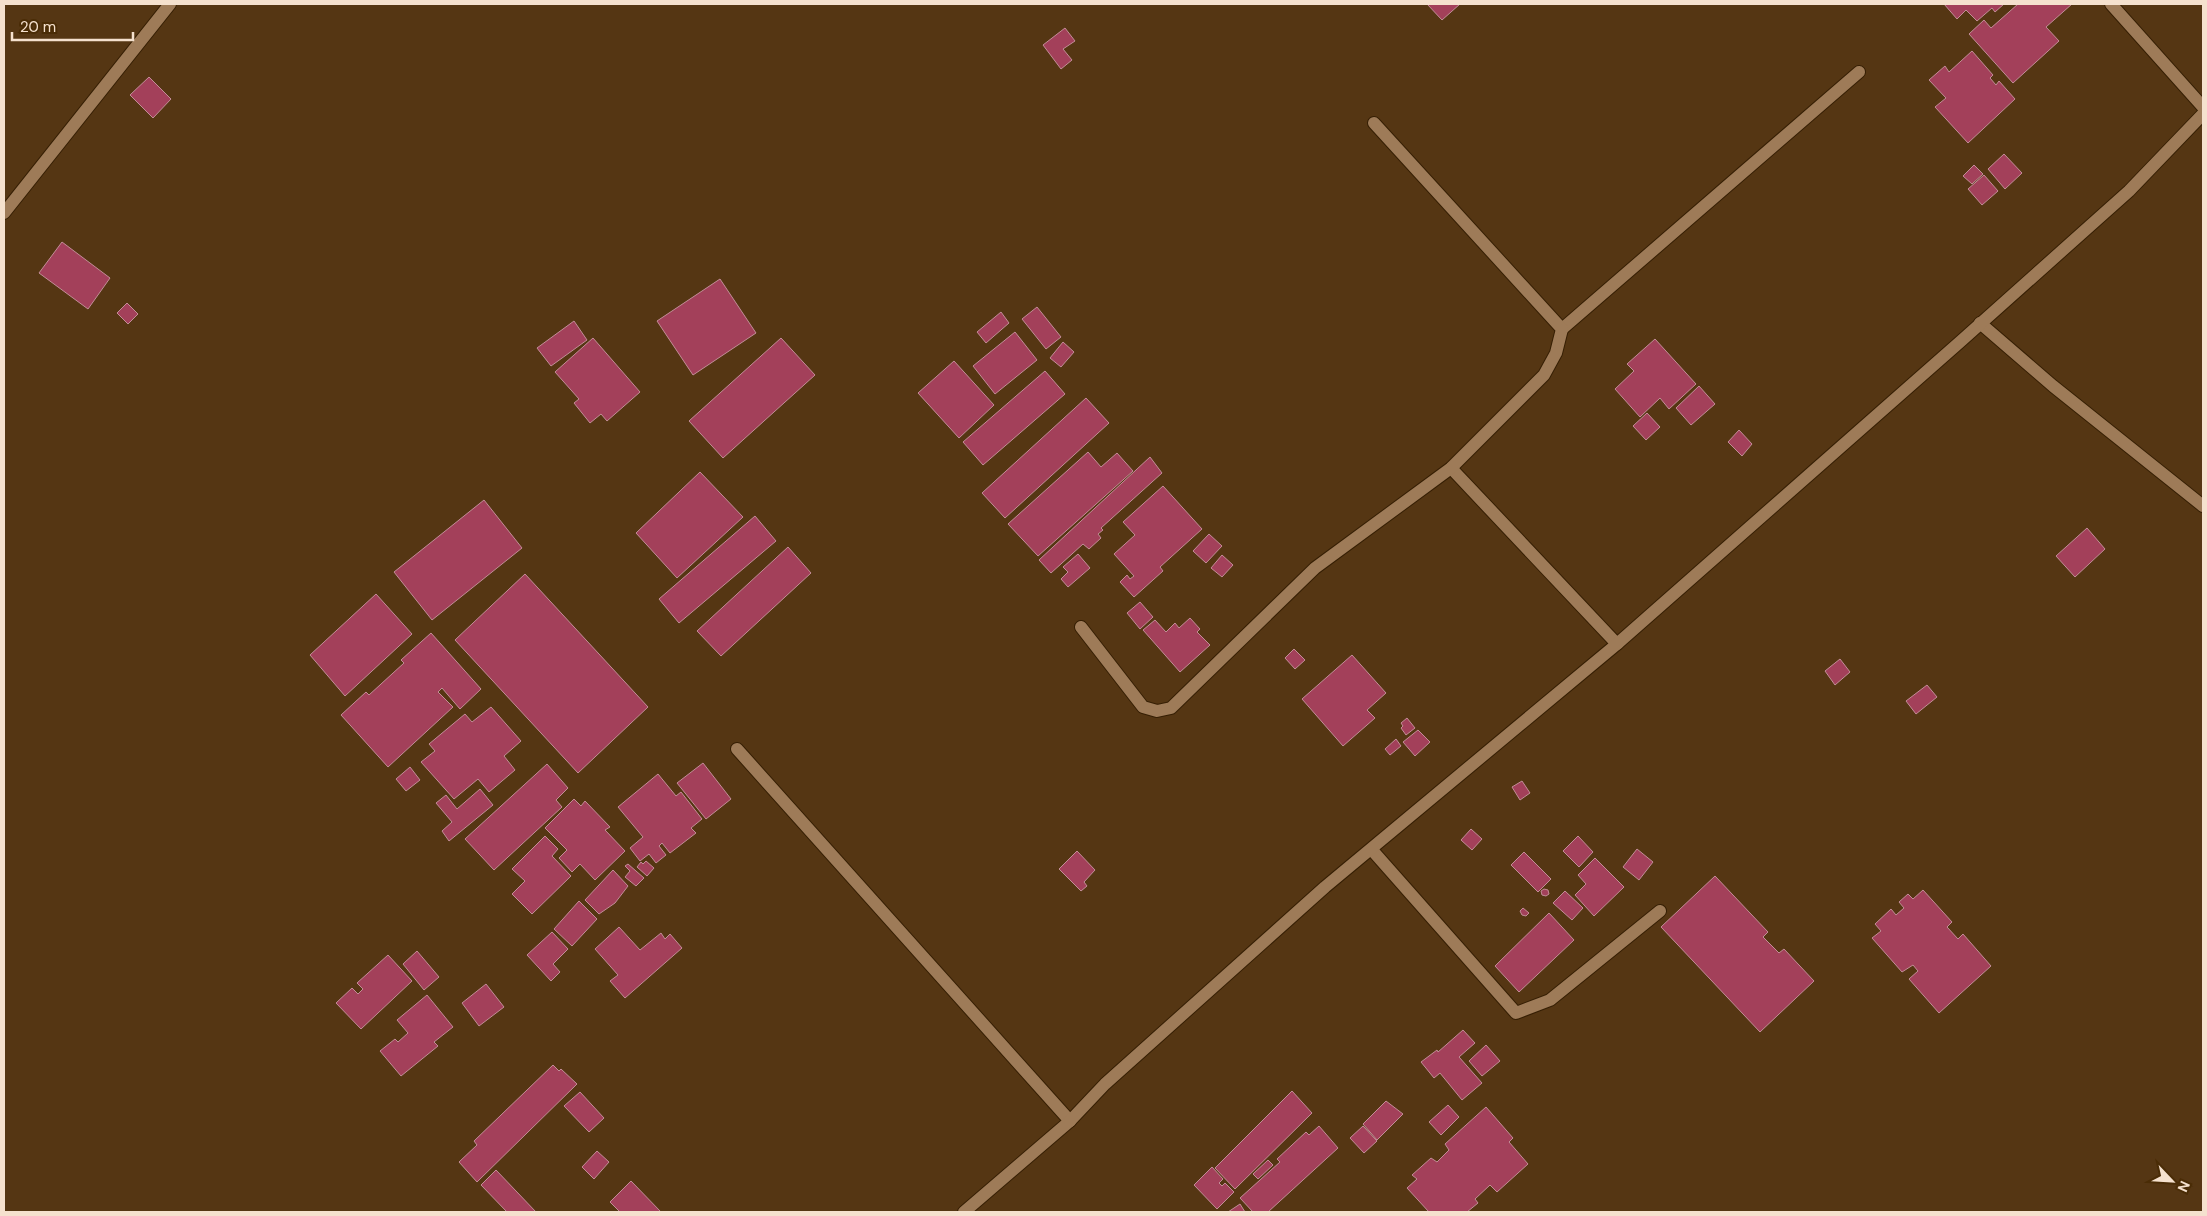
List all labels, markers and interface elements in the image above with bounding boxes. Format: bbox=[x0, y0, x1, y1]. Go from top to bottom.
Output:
scale bar bbox=[12, 10, 134, 42]
text: 20 m bbox=[20, 17, 56, 37]
north arrow bbox=[2147, 1156, 2197, 1206]
text: N bbox=[2173, 1178, 2194, 1195]

